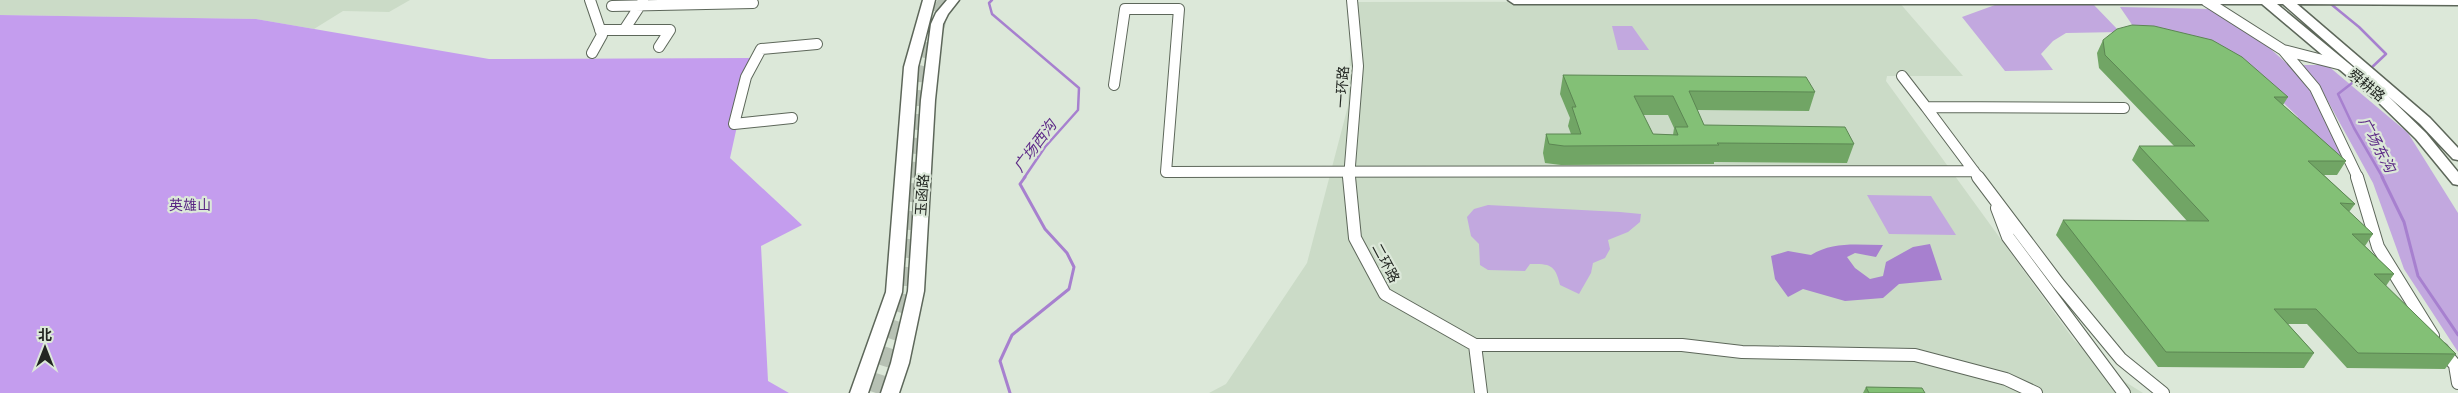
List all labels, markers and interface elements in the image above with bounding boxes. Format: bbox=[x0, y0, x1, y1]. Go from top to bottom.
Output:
street label: 一环路 bbox=[1332, 65, 1351, 109]
street label: 舜耕路 bbox=[2346, 65, 2389, 105]
water label: 广场西沟 bbox=[1009, 114, 1061, 175]
water label: 广场东沟 bbox=[2356, 114, 2401, 177]
street label: 玉函路 bbox=[912, 173, 931, 217]
park label: 英雄山 bbox=[169, 196, 211, 213]
street label: 二环路 bbox=[1369, 240, 1404, 285]
north arrow bbox=[20, 323, 70, 373]
text: 北 bbox=[38, 326, 52, 343]

